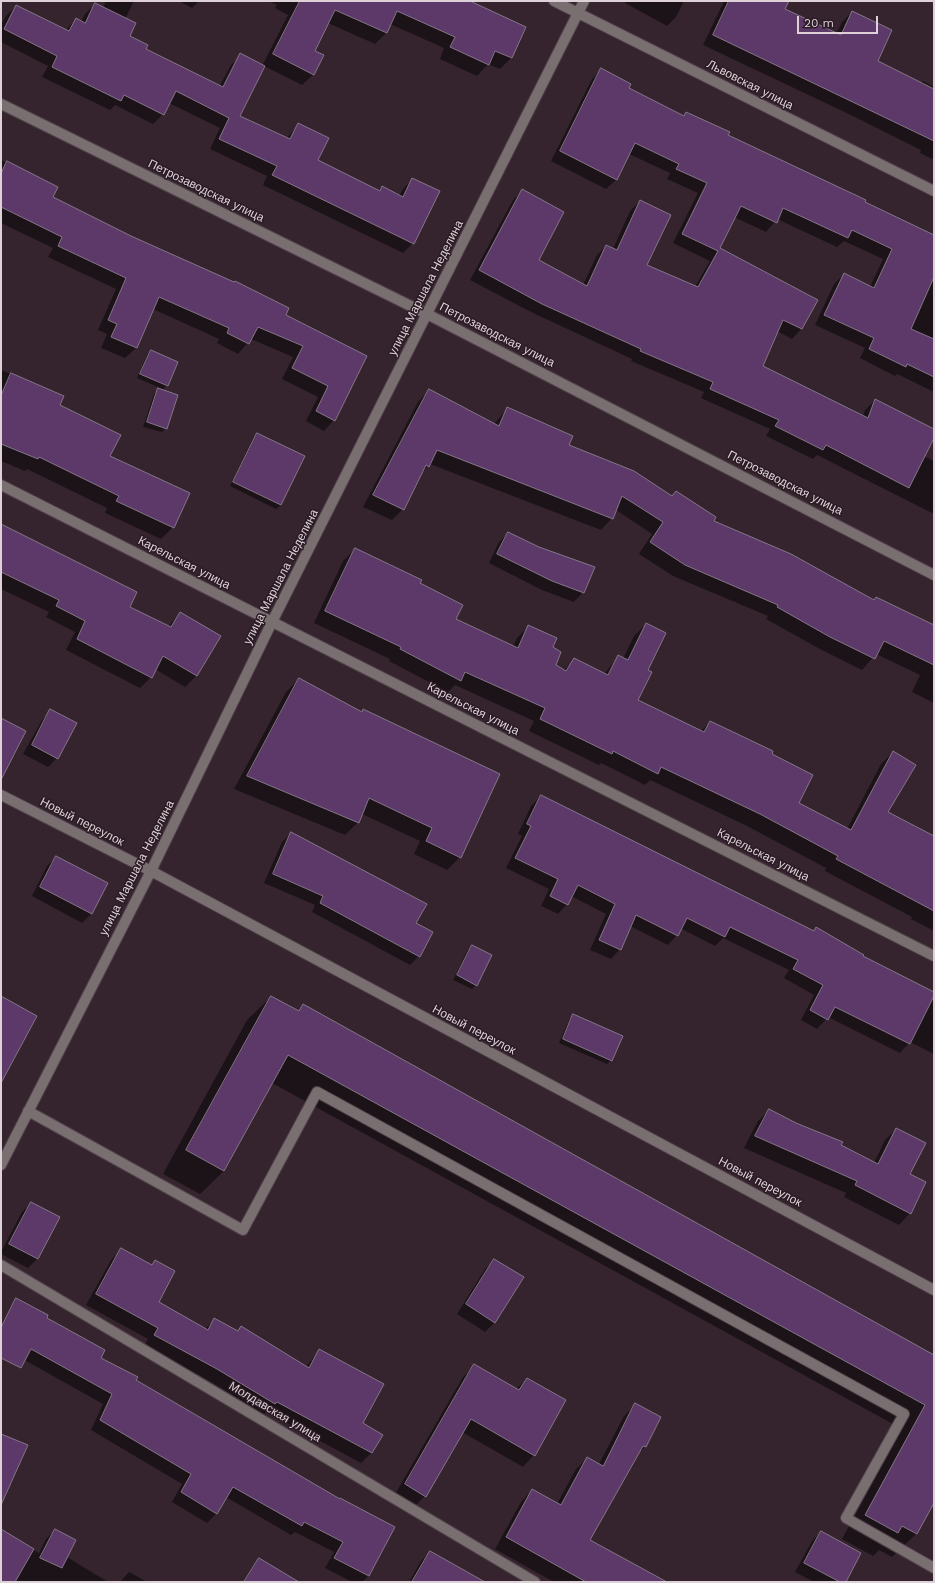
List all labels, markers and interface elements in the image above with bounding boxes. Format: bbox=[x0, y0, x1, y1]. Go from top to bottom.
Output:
scale bar bbox=[799, 8, 880, 34]
text: 20 m bbox=[804, 16, 834, 30]
street label: Львовская улица bbox=[704, 57, 796, 113]
street label: Петрозаводская улица bbox=[146, 157, 266, 225]
street label: улица Маршала Неделина bbox=[386, 218, 466, 358]
street label: Петрозаводская улица bbox=[437, 300, 557, 370]
street label: Петрозаводская улица bbox=[725, 448, 845, 518]
street label: улица Маршала Неделина bbox=[241, 507, 321, 647]
street label: Карельская улица bbox=[135, 534, 233, 592]
street label: Карельская улица bbox=[424, 680, 522, 738]
street label: Новый переулок bbox=[38, 795, 126, 849]
street label: улица Маршала Неделина bbox=[97, 798, 177, 938]
street label: Карельская улица bbox=[714, 826, 812, 884]
street label: Новый переулок bbox=[430, 1002, 518, 1058]
street label: Новый переулок bbox=[716, 1154, 804, 1210]
street label: Молдавская улица bbox=[226, 1379, 324, 1445]

